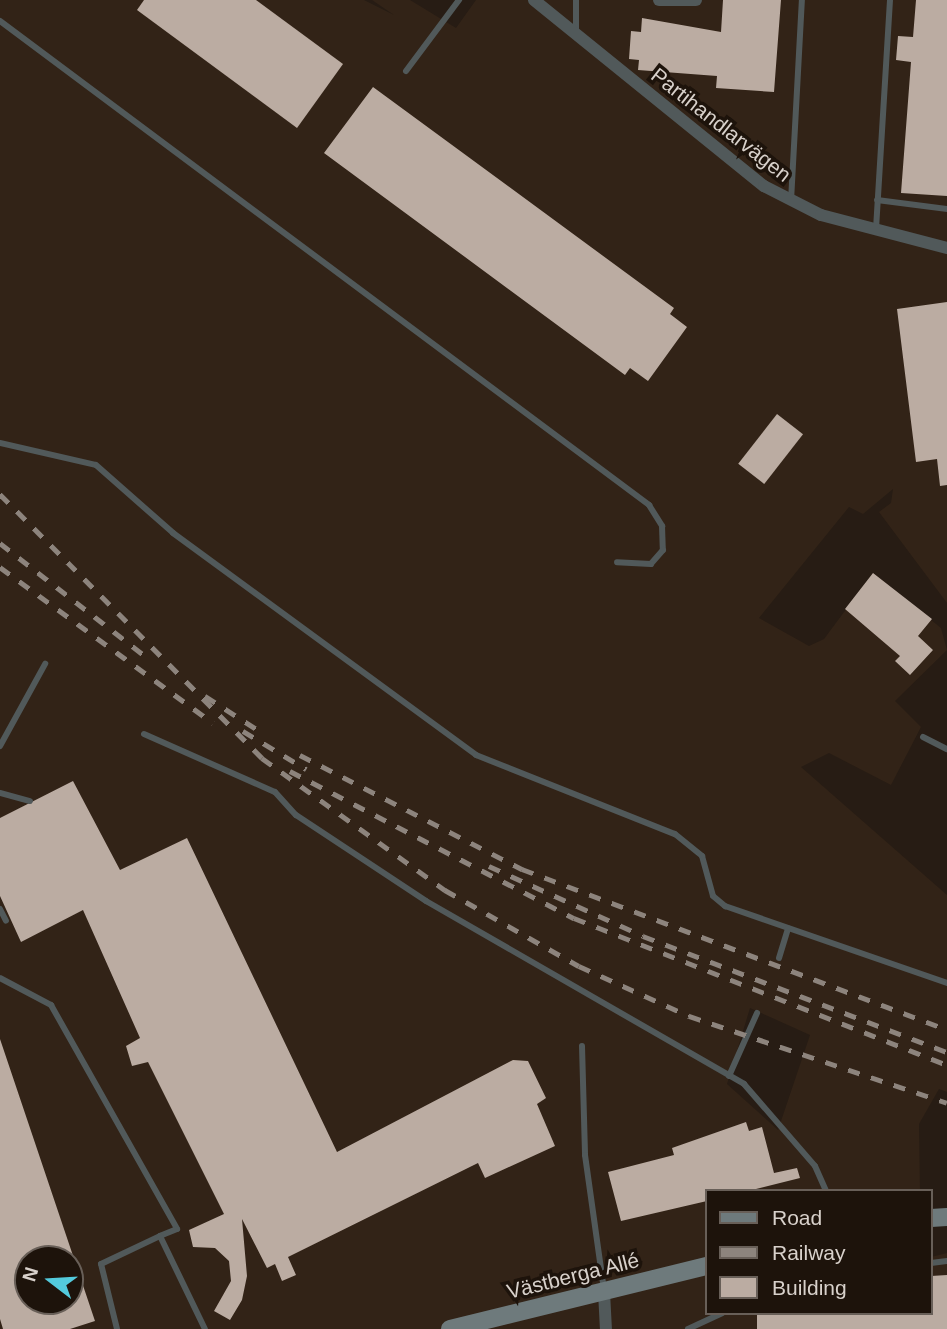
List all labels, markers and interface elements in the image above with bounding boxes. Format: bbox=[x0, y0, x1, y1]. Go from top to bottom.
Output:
street label: Partihandlarvägen bbox=[646, 63, 796, 187]
legend bbox=[706, 1189, 933, 1315]
text: Road bbox=[772, 1206, 822, 1229]
text: Railway bbox=[772, 1241, 846, 1264]
north arrow bbox=[14, 1245, 84, 1315]
street label: Västberga Allé bbox=[504, 1247, 642, 1305]
text: N bbox=[18, 1265, 42, 1284]
text: Building bbox=[772, 1276, 847, 1299]

